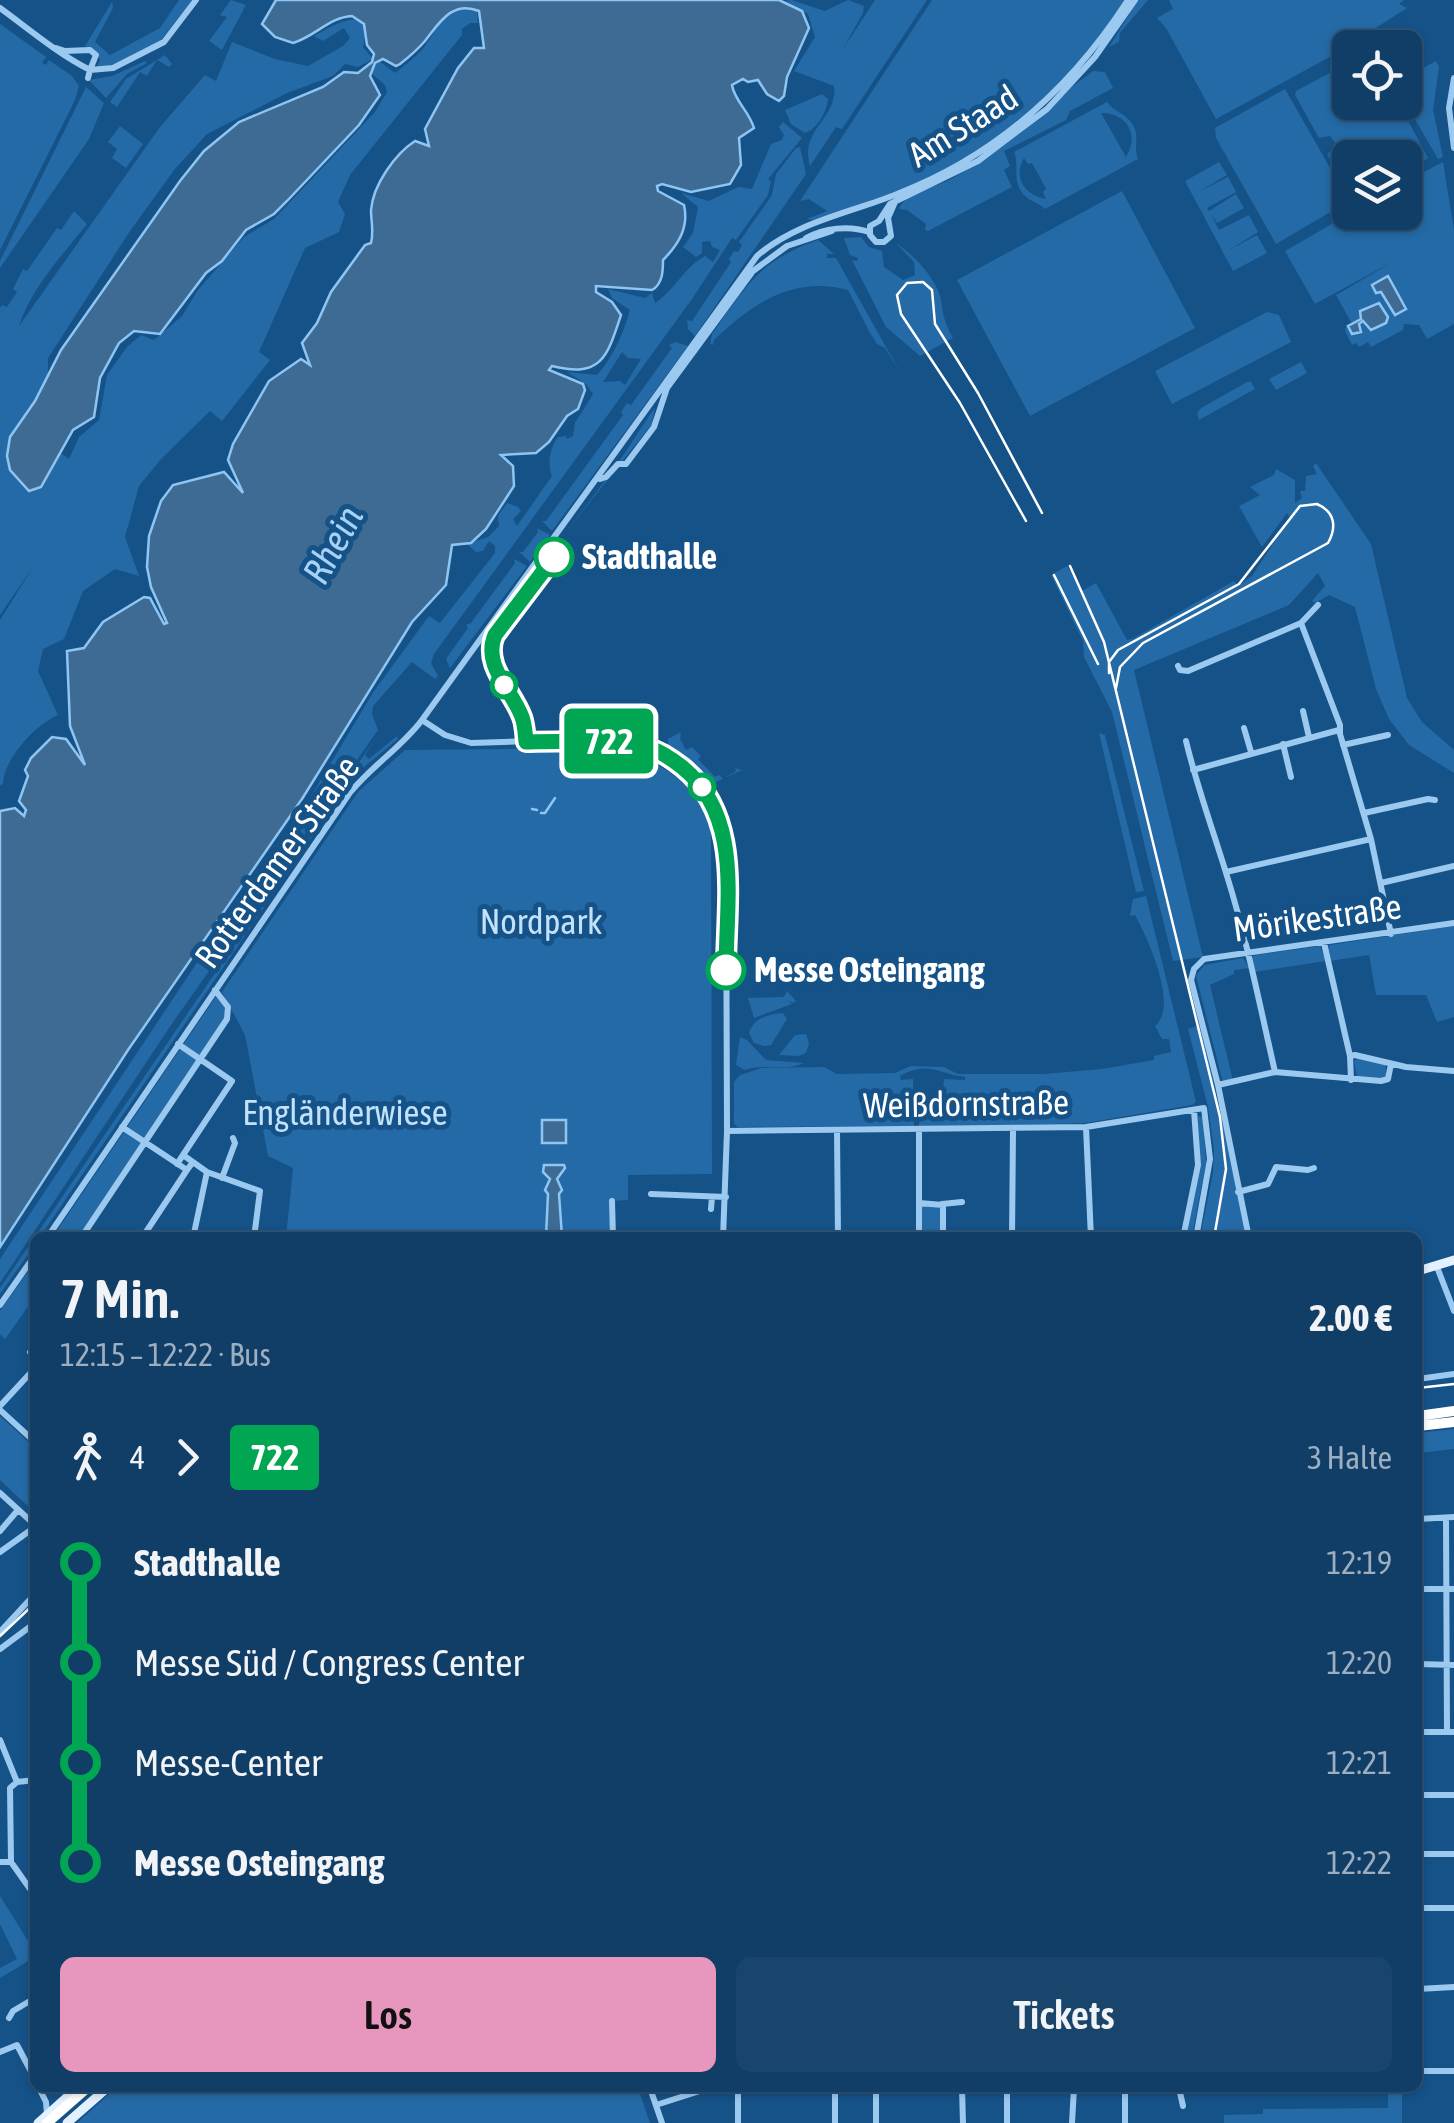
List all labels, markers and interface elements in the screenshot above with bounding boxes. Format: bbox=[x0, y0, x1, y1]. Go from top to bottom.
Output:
map controls bbox=[1332, 30, 1422, 230]
button: locate bbox=[1332, 30, 1422, 120]
street label: Am Staad bbox=[901, 76, 1024, 174]
button: layers bbox=[1332, 140, 1422, 230]
water label: Rhein bbox=[294, 499, 371, 591]
place label: Stadthalle bbox=[582, 536, 717, 576]
marker: Stadthalle bbox=[535, 538, 573, 576]
unlabelled marker bbox=[491, 672, 517, 698]
line badge: 722 bbox=[552, 708, 666, 774]
text: 722 bbox=[584, 721, 634, 761]
street label: Rotterdamer Straße bbox=[186, 748, 366, 975]
unlabelled marker bbox=[689, 774, 715, 800]
street label: Mörikestraße bbox=[1230, 885, 1404, 949]
park label: Nordpark bbox=[480, 901, 602, 941]
place label: Messe Osteingang bbox=[754, 949, 986, 989]
marker: Messe Osteingang bbox=[707, 951, 745, 989]
street label: Weißdornstraße bbox=[863, 1081, 1069, 1125]
park label: Engländerwiese bbox=[242, 1092, 448, 1132]
text: 7 Min. bbox=[60, 1267, 179, 1330]
text: 2.00 € bbox=[1309, 1296, 1392, 1339]
text: 12:15 – 12:22 · Bus bbox=[60, 1336, 271, 1373]
icon: walk bbox=[60, 1430, 115, 1485]
icon: forward bbox=[160, 1430, 215, 1485]
text: 722 bbox=[250, 1437, 299, 1477]
text: 4 bbox=[130, 1439, 145, 1476]
text: 3 Halte bbox=[1307, 1439, 1392, 1476]
text: Stadthalle bbox=[134, 1541, 281, 1584]
text: 12:19 bbox=[1326, 1544, 1392, 1581]
text: Messe Süd / Congress Center bbox=[134, 1641, 524, 1684]
text: 12:20 bbox=[1326, 1644, 1392, 1681]
text: Messe-Center bbox=[134, 1741, 322, 1784]
text: 12:21 bbox=[1326, 1744, 1392, 1781]
text: Messe Osteingang bbox=[134, 1841, 385, 1884]
text: 12:22 bbox=[1326, 1844, 1392, 1881]
button: Los bbox=[60, 1957, 716, 2072]
button: Tickets bbox=[736, 1957, 1392, 2072]

